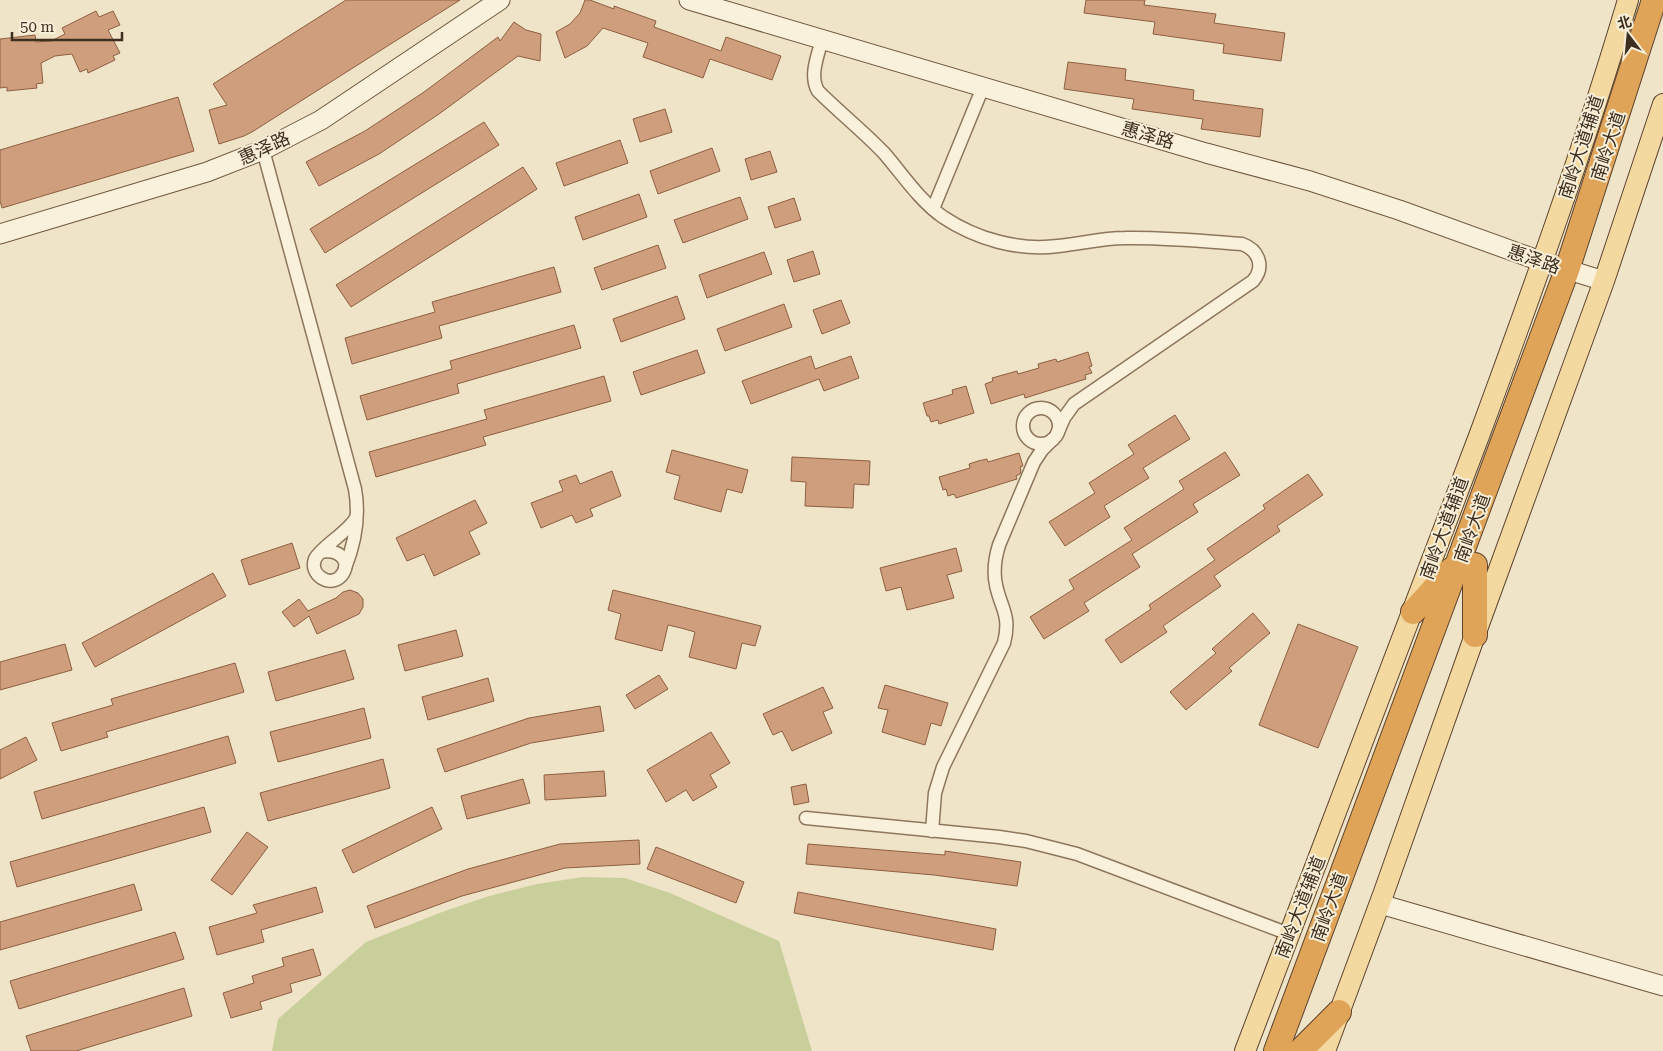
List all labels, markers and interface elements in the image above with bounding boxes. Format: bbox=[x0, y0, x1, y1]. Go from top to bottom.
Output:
scale bar bbox=[12, 10, 122, 42]
north arrow bbox=[1603, 10, 1653, 60]
text: 北 bbox=[1615, 13, 1633, 32]
text: 50 m bbox=[20, 18, 55, 36]
street label: 南岭大道辅道 bbox=[1554, 92, 1608, 202]
street label: 南岭大道 bbox=[1587, 109, 1629, 183]
street label: 惠泽路 bbox=[1119, 117, 1177, 153]
street label: 惠泽路 bbox=[235, 127, 293, 169]
street label: 惠泽路 bbox=[1505, 240, 1563, 278]
street label: 南岭大道辅道 bbox=[1415, 474, 1473, 582]
street label: 南岭大道 bbox=[1450, 490, 1494, 566]
street label: 南岭大道辅道 bbox=[1271, 853, 1329, 961]
street label: 南岭大道 bbox=[1307, 869, 1351, 945]

